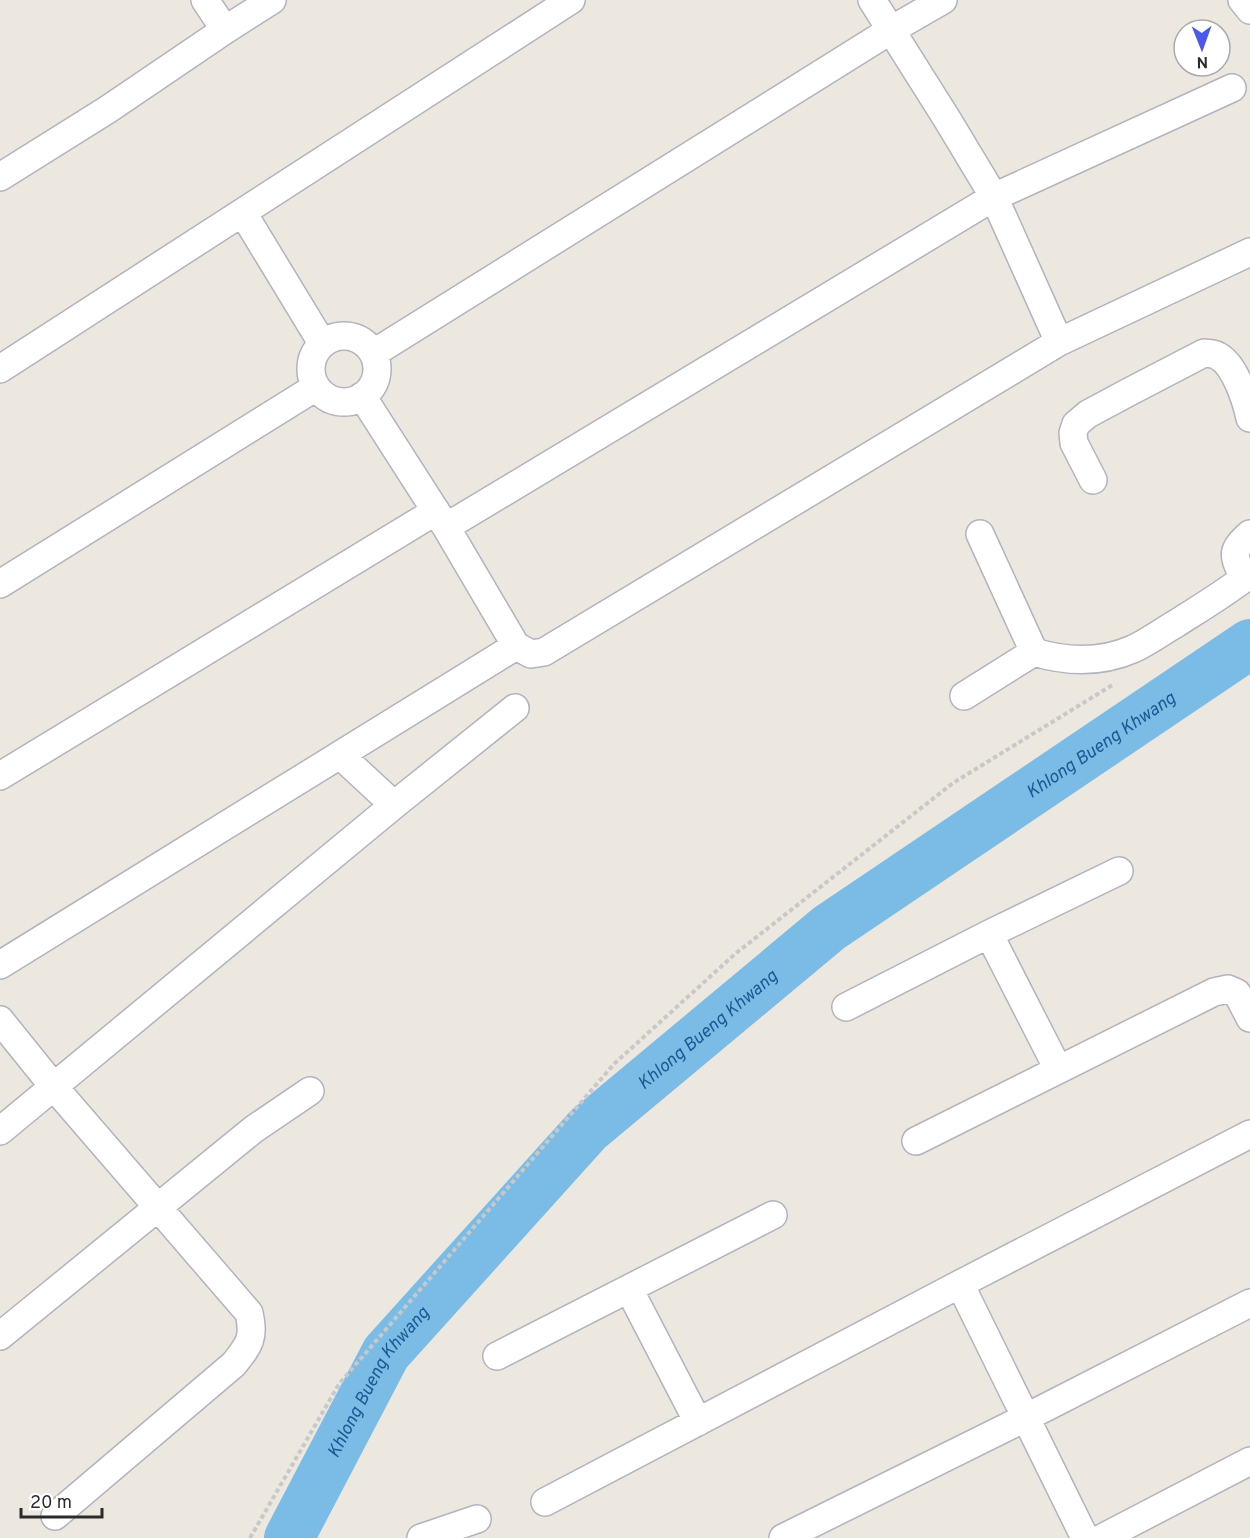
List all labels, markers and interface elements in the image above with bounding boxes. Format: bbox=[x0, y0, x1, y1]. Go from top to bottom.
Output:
north arrow bbox=[1172, 18, 1232, 78]
text: N bbox=[1196, 51, 1208, 71]
water label: Khlong Bueng Khwang bbox=[1022, 687, 1181, 805]
water label: Khlong Bueng Khwang bbox=[634, 965, 783, 1096]
water label: Khlong Bueng Khwang bbox=[323, 1302, 435, 1462]
scale bar bbox=[21, 1481, 102, 1519]
text: 20 m bbox=[30, 1492, 72, 1515]

